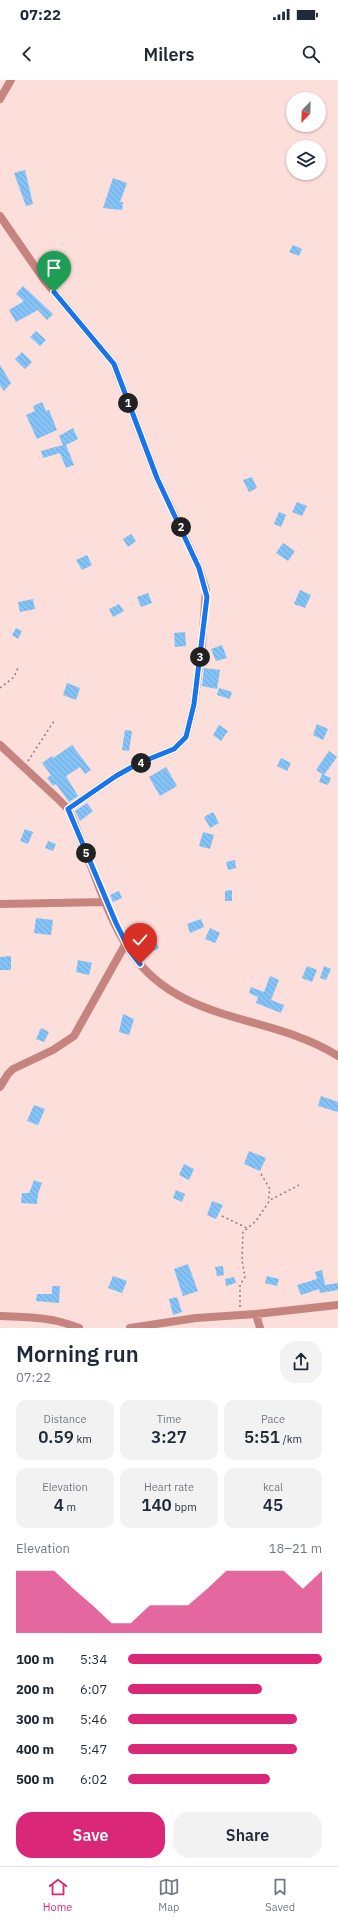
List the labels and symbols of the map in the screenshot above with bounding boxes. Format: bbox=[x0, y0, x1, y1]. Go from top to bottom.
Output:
north arrow bbox=[286, 92, 326, 132]
pin bbox=[37, 251, 71, 292]
pin: 1 bbox=[118, 393, 138, 413]
pin: 2 bbox=[171, 517, 191, 537]
pin: 3 bbox=[190, 647, 210, 667]
pin: 4 bbox=[131, 753, 151, 773]
pin: 5 bbox=[76, 843, 96, 863]
pin bbox=[123, 923, 157, 964]

